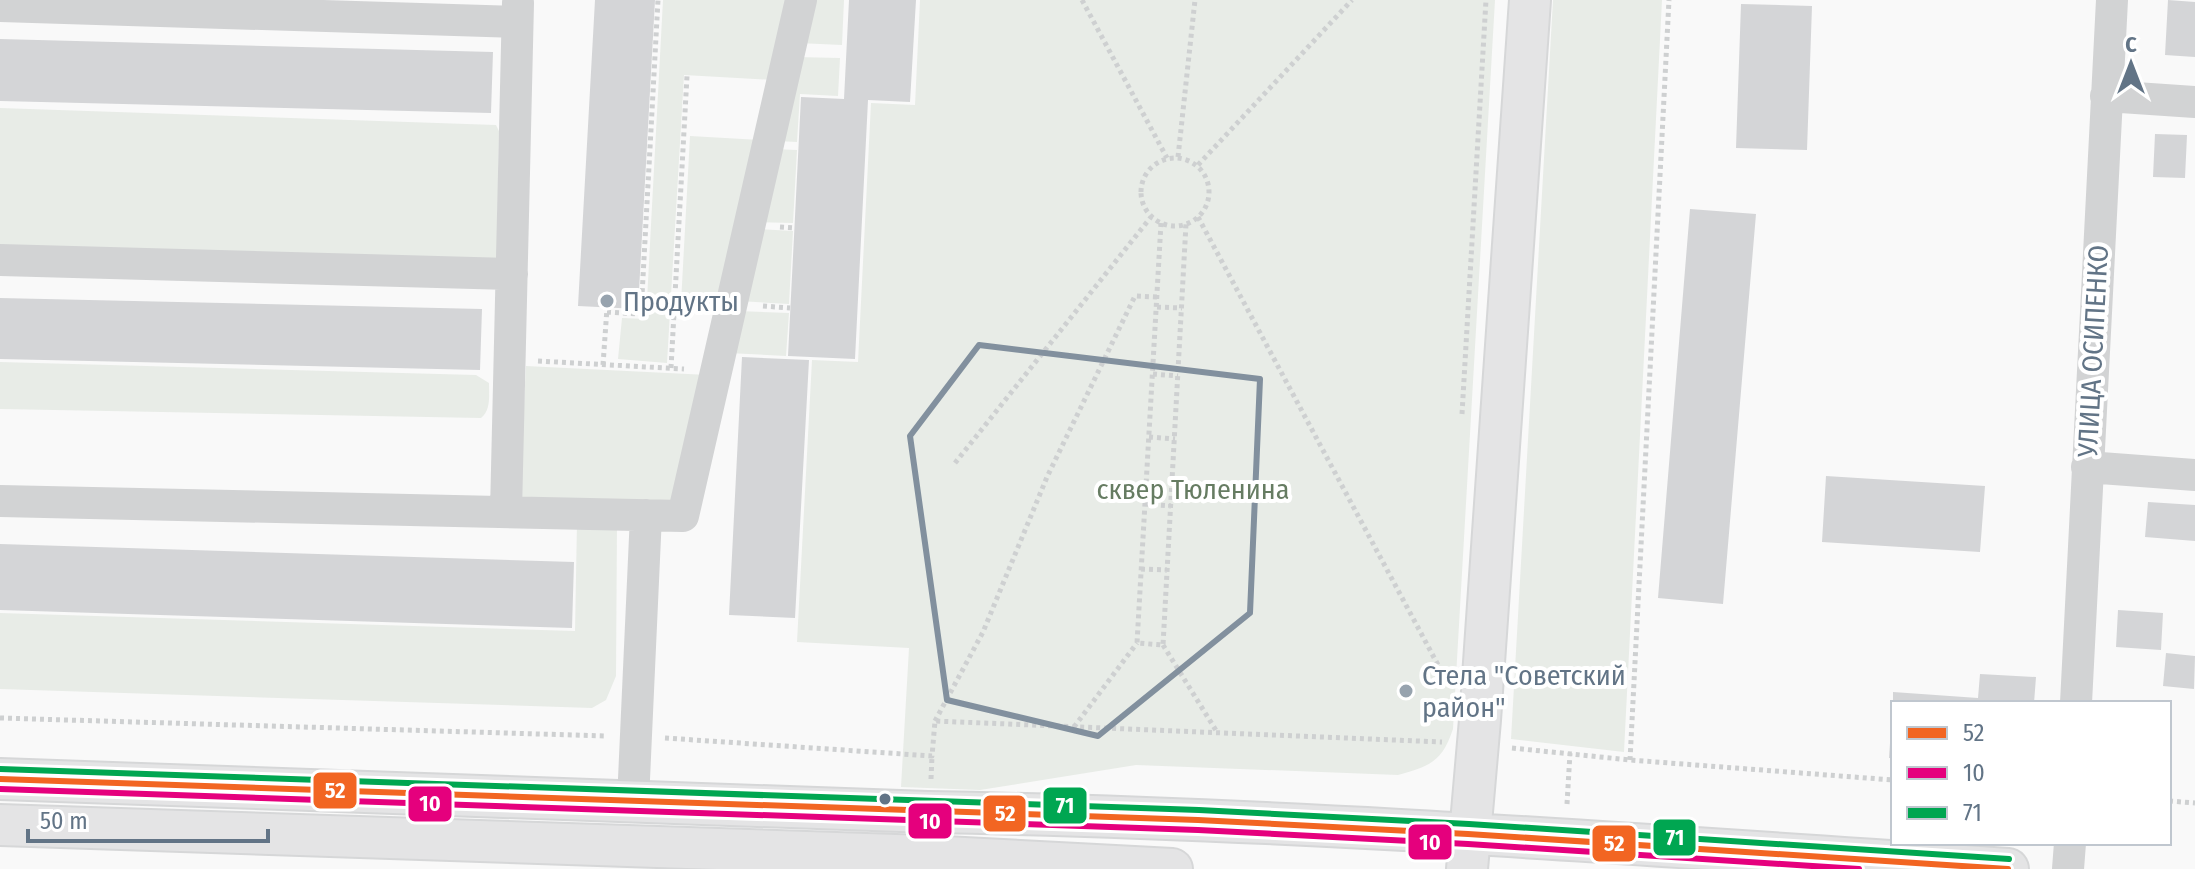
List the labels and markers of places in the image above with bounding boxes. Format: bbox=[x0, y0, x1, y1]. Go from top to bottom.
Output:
place label: Продукты bbox=[623, 285, 739, 318]
marker: Продукты bbox=[598, 292, 616, 310]
place label: Стела "Советский район" bbox=[1422, 659, 1626, 724]
marker: Стела "Советский район" bbox=[1397, 682, 1415, 700]
unlabelled marker bbox=[877, 791, 893, 807]

